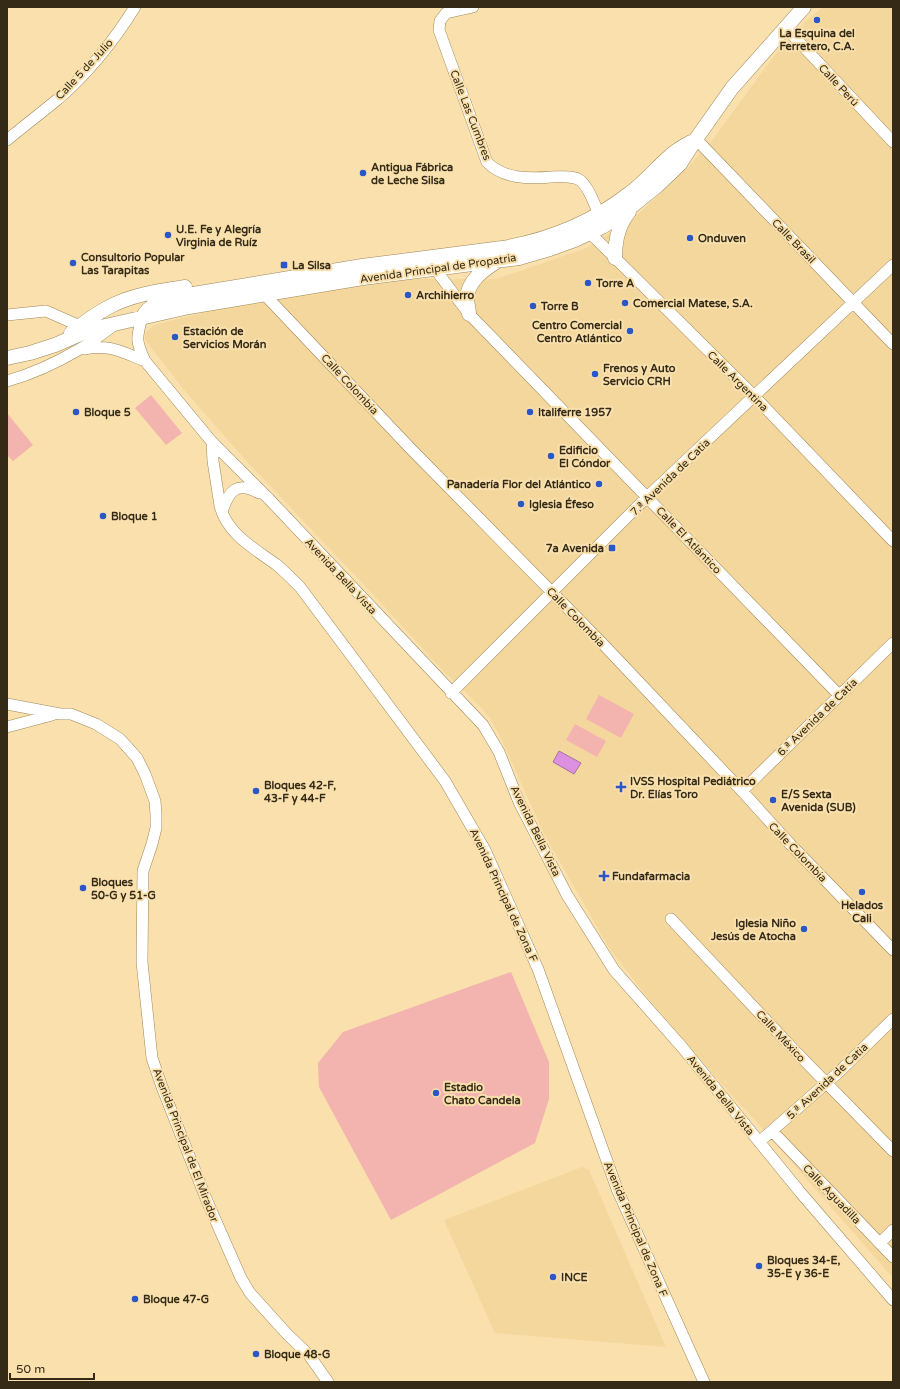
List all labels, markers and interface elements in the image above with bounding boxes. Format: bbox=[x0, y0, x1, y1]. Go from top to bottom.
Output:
marker: La Esquina del Ferretero, C.A. bbox=[812, 15, 822, 25]
place label: La Esquina del Ferretero, C.A. bbox=[779, 27, 855, 53]
street label: Calle 5 de Julio bbox=[53, 36, 116, 102]
street label: Calle Perú bbox=[816, 62, 861, 109]
street label: Calle Las Cumbres bbox=[447, 68, 494, 162]
place label: Antigua Fábrica de Leche Silsa bbox=[371, 161, 453, 187]
marker: Antigua Fábrica de Leche Silsa bbox=[358, 168, 368, 178]
street label: Calle Brasil bbox=[769, 216, 818, 266]
place label: U.E. Fe y Alegría Virginia de Ruíz bbox=[176, 223, 261, 250]
marker: U.E. Fe y Alegría Virginia de Ruíz bbox=[163, 230, 173, 240]
place label: Onduven bbox=[698, 232, 746, 245]
marker: Onduven bbox=[685, 233, 695, 243]
place label: Consultorio Popular Las Tarapitas bbox=[81, 251, 185, 278]
street label: Avenida Principal de Propatria bbox=[359, 251, 517, 286]
marker: Consultorio Popular Las Tarapitas bbox=[68, 258, 78, 268]
place label: La Silsa bbox=[292, 259, 331, 272]
marker: La Silsa bbox=[279, 260, 289, 270]
place label: Torre A bbox=[595, 277, 634, 290]
marker: Torre A bbox=[583, 278, 593, 288]
place label: Archihierro bbox=[416, 289, 474, 302]
marker: Archihierro bbox=[403, 290, 413, 300]
place label: Comercial Matese, S.A. bbox=[633, 297, 753, 310]
marker: Comercial Matese, S.A. bbox=[620, 298, 630, 308]
place label: Torre B bbox=[540, 300, 579, 313]
marker: Torre B bbox=[528, 301, 538, 311]
place label: Centro Comercial Centro Atlántico bbox=[532, 319, 622, 345]
place label: Estación de Servicios Morán bbox=[183, 325, 267, 351]
marker: Centro Comercial Centro Atlántico bbox=[625, 326, 635, 336]
marker: Estación de Servicios Morán bbox=[170, 332, 180, 342]
street label: Calle Argentina bbox=[705, 348, 771, 414]
street label: Calle Colombia bbox=[318, 351, 381, 417]
place label: Frenos y Auto Servicio CRH bbox=[603, 362, 676, 388]
marker: Frenos y Auto Servicio CRH bbox=[590, 369, 600, 379]
place label: Bloque 5 bbox=[84, 406, 131, 420]
place label: Italiferre 1957 bbox=[538, 406, 612, 419]
marker: Bloque 5 bbox=[71, 407, 81, 417]
marker: Italiferre 1957 bbox=[525, 407, 535, 417]
street label: 7.ª Avenida de Catia bbox=[628, 436, 713, 519]
place label: Edificio El Cóndor bbox=[559, 444, 611, 470]
marker: Edificio El Cóndor bbox=[546, 451, 556, 461]
place label: Panadería Flor del Atlántico bbox=[447, 478, 591, 491]
marker: Panadería Flor del Atlántico bbox=[594, 479, 604, 489]
place label: Iglesia Éfeso bbox=[529, 497, 594, 512]
marker: Iglesia Éfeso bbox=[516, 499, 526, 509]
street label: Calle El Atlántico bbox=[653, 504, 724, 577]
place label: Bloque 1 bbox=[111, 510, 158, 524]
marker: Bloque 1 bbox=[98, 511, 108, 521]
street label: Avenida Bella Vista bbox=[302, 536, 379, 617]
place label: 7a Avenida bbox=[546, 542, 604, 555]
marker: 7a Avenida bbox=[607, 543, 617, 553]
street label: Calle Colombia bbox=[544, 585, 607, 650]
street label: 6.ª Avenida de Catia bbox=[775, 676, 860, 759]
place label: IVSS Hospital Pediátrico Dr. Elías Toro bbox=[630, 775, 756, 801]
place label: Bloques 42-F, 43-F y 44-F bbox=[264, 779, 336, 806]
marker: IVSS Hospital Pediátrico Dr. Elías Toro bbox=[615, 781, 627, 793]
street label: Avenida Bella Vista bbox=[508, 784, 563, 879]
marker: Bloques 42-F, 43-F y 44-F bbox=[251, 786, 261, 796]
place label: E/S Sexta Avenida (SUB) bbox=[781, 788, 856, 814]
marker: E/S Sexta Avenida (SUB) bbox=[768, 795, 778, 805]
street label: Calle Colombia bbox=[766, 820, 829, 885]
street label: Avenida Principal de Zona F bbox=[467, 826, 540, 964]
place label: Fundafarmacia bbox=[612, 870, 690, 883]
marker: Fundafarmacia bbox=[599, 871, 609, 881]
place label: Bloques 50-G y 51-G bbox=[91, 876, 156, 903]
marker: Bloques 50-G y 51-G bbox=[78, 883, 88, 893]
marker: Helados Cali bbox=[857, 887, 867, 897]
place label: Helados Cali bbox=[841, 899, 884, 925]
place label: Iglesia Niño Jesús de Atocha bbox=[710, 917, 796, 943]
marker: Iglesia Niño Jesús de Atocha bbox=[799, 924, 809, 934]
street label: Calle México bbox=[753, 1008, 808, 1065]
street label: 5.ª Avenida de Catia bbox=[784, 1040, 871, 1122]
street label: Avenida Bella Vista bbox=[684, 1053, 757, 1138]
street label: Avenida Principal de El Mirador bbox=[150, 1066, 221, 1225]
place label: Estadio Chato Candela bbox=[444, 1081, 521, 1107]
marker: Estadio Chato Candela bbox=[431, 1088, 441, 1098]
street label: Avenida Principal de Zona F bbox=[601, 1160, 670, 1299]
street label: Calle Aguadilla bbox=[800, 1162, 863, 1227]
place label: Bloques 34-E, 35-E y 36-E bbox=[767, 1254, 840, 1281]
marker: Bloques 34-E, 35-E y 36-E bbox=[754, 1261, 764, 1271]
place label: INCE bbox=[561, 1271, 588, 1284]
marker: INCE bbox=[548, 1272, 558, 1282]
place label: Bloque 47-G bbox=[143, 1293, 209, 1307]
marker: Bloque 47-G bbox=[130, 1294, 140, 1304]
place label: Bloque 48-G bbox=[264, 1348, 330, 1362]
marker: Bloque 48-G bbox=[251, 1349, 261, 1359]
scale bar bbox=[10, 1355, 94, 1381]
text: 50 m bbox=[16, 1362, 45, 1376]

